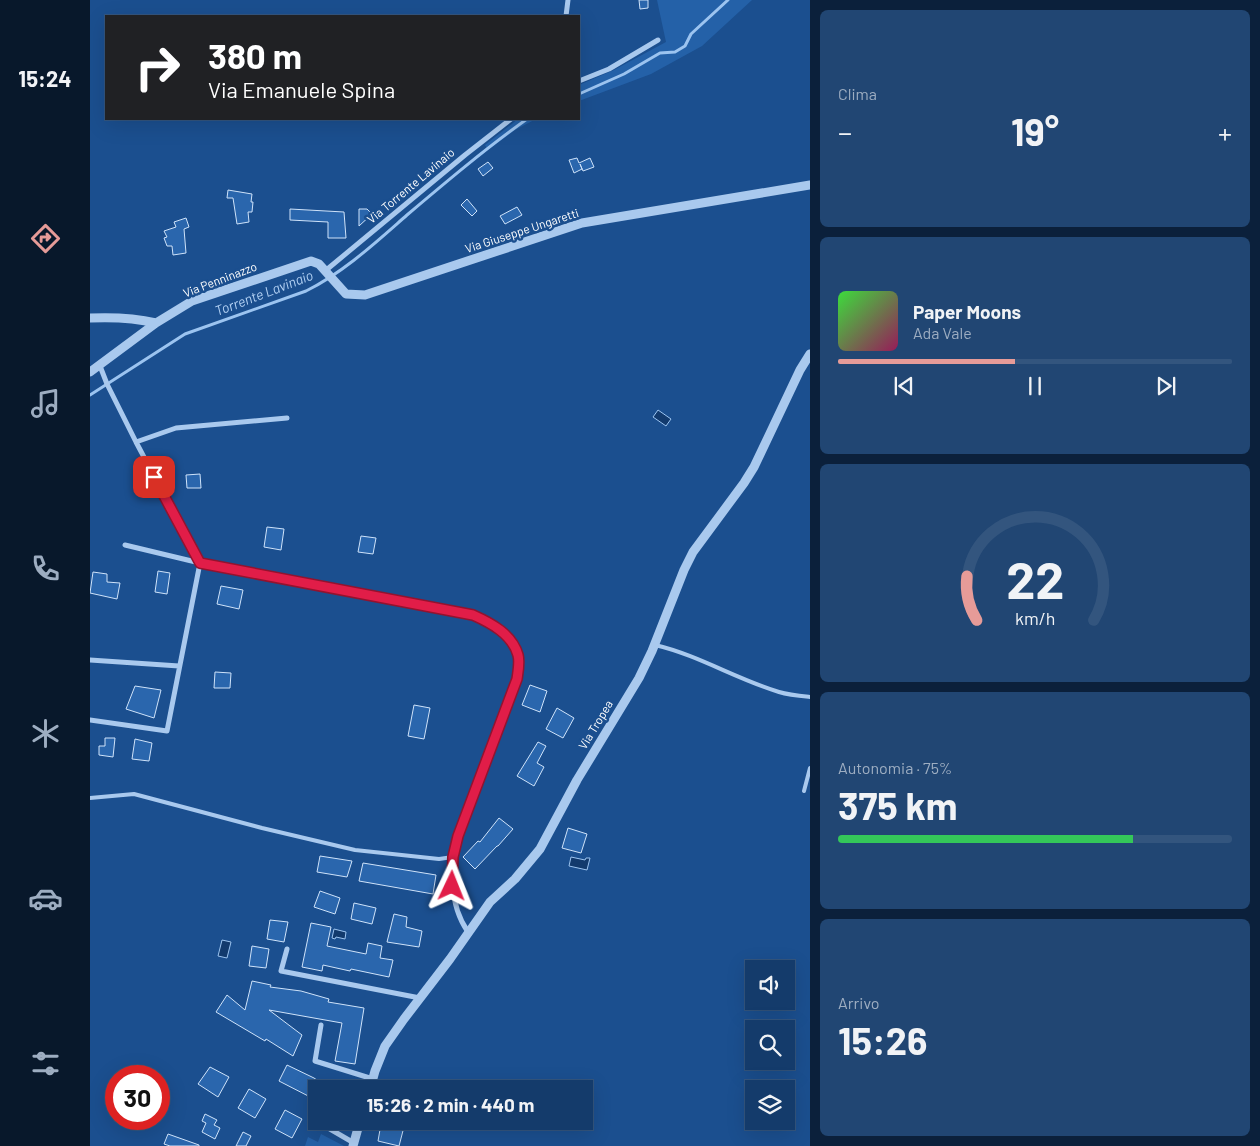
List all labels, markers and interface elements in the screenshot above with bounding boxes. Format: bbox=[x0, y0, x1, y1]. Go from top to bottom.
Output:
text: 380 m bbox=[208, 34, 302, 76]
icon: right bbox=[125, 35, 190, 100]
text: 15:24 bbox=[18, 65, 72, 91]
text: Via Emanuele Spina bbox=[208, 76, 395, 102]
text: Clima bbox=[838, 84, 877, 103]
text: 19° bbox=[1011, 108, 1059, 154]
text: − bbox=[838, 115, 852, 149]
text: + bbox=[1218, 115, 1232, 149]
street label: Via Torrente Lavinaio bbox=[364, 145, 457, 226]
street label: Via Giuseppe Ungaretti bbox=[463, 205, 580, 255]
icon: directions bbox=[28, 221, 63, 256]
street label: Via Penninazzo bbox=[181, 259, 258, 300]
water label: Torrente Lavinaio bbox=[212, 266, 315, 319]
text: Paper Moons bbox=[913, 300, 1021, 323]
text: Ada Vale bbox=[913, 323, 972, 342]
icon: previous bbox=[890, 372, 918, 400]
icon: pause bbox=[1021, 372, 1049, 400]
icon: next bbox=[1152, 372, 1180, 400]
icon: music bbox=[28, 386, 63, 421]
pin bbox=[133, 456, 175, 498]
icon: arrive bbox=[140, 463, 168, 491]
text: 22 bbox=[1006, 547, 1064, 609]
icon: phone bbox=[28, 551, 63, 586]
text: km/h bbox=[1015, 607, 1055, 629]
street label: Via Tropea bbox=[575, 697, 615, 752]
icon: climate bbox=[28, 716, 63, 751]
text: Autonomia · 75% bbox=[838, 758, 952, 777]
text: 375 km bbox=[838, 782, 957, 828]
position arrow bbox=[425, 859, 477, 911]
icon: car bbox=[28, 881, 63, 916]
map controls bbox=[745, 960, 795, 1130]
button: sound bbox=[745, 960, 795, 1010]
text: Arrivo bbox=[838, 993, 880, 1012]
text: 15:26 bbox=[838, 1017, 927, 1063]
button: search bbox=[745, 1020, 795, 1070]
icon: filters bbox=[28, 1046, 63, 1081]
speed limit sign: 30 bbox=[105, 1065, 170, 1130]
button: layers bbox=[745, 1080, 795, 1130]
text: 15:26 · 2 min · 440 m bbox=[367, 1093, 534, 1116]

